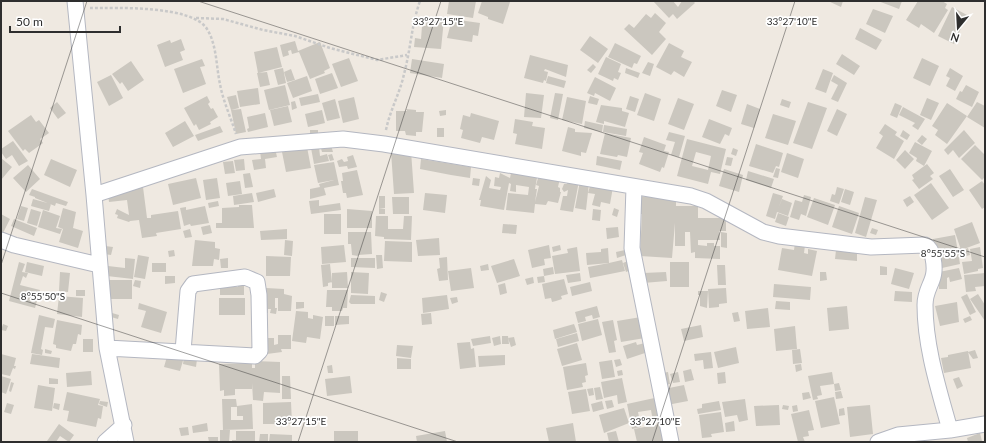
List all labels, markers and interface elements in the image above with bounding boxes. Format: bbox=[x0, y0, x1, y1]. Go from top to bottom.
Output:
scale bar bbox=[10, 8, 120, 34]
north arrow bbox=[938, 8, 978, 48]
text: 50 m bbox=[16, 14, 43, 29]
text: 33°27'15"E bbox=[413, 15, 463, 27]
text: 33°27'10"E bbox=[767, 15, 817, 27]
text: N bbox=[949, 30, 961, 45]
text: 8°55'55"S bbox=[921, 247, 965, 259]
text: 8°55'50"S bbox=[21, 290, 65, 302]
text: 33°27'15"E bbox=[276, 415, 326, 427]
text: 33°27'10"E bbox=[630, 415, 680, 427]

